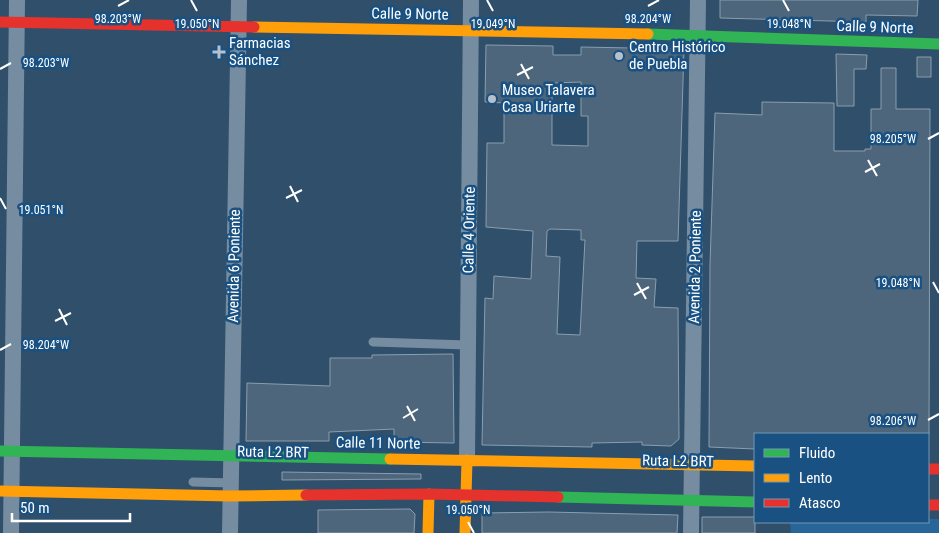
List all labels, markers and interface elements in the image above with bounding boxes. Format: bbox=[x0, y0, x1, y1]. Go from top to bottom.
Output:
street label: Calle 9 Norte bbox=[371, 4, 449, 24]
text: 98.203°W bbox=[95, 12, 141, 26]
text: 98.204°W bbox=[625, 12, 671, 26]
text: 19.050°N bbox=[175, 17, 219, 31]
text: 19.049°N bbox=[471, 17, 515, 31]
text: 19.048°N bbox=[767, 17, 811, 31]
street label: Calle 9 Norte bbox=[836, 17, 914, 37]
place label: Farmacias Sánchez bbox=[229, 34, 291, 69]
place label: Centro Histórico de Puebla bbox=[629, 38, 726, 73]
marker: Farmacias Sánchez bbox=[213, 46, 225, 58]
marker: Centro Histórico de Puebla bbox=[613, 50, 625, 62]
text: 98.203°W bbox=[23, 56, 69, 70]
place label: Museo Talavera Casa Uriarte bbox=[502, 81, 595, 116]
marker: Museo Talavera Casa Uriarte bbox=[486, 93, 498, 105]
text: 98.205°W bbox=[870, 132, 916, 146]
street label: Calle 4 Oriente bbox=[459, 186, 479, 274]
text: 19.051°N bbox=[19, 203, 63, 217]
street label: Avenida 6 Poniente bbox=[224, 209, 244, 323]
street label: Avenida 2 Poniente bbox=[685, 210, 705, 324]
text: 19.048°N bbox=[876, 276, 920, 290]
text: 98.204°W bbox=[23, 338, 69, 352]
text: 98.206°W bbox=[870, 414, 916, 428]
street label: Calle 11 Norte bbox=[336, 433, 420, 453]
legend bbox=[754, 433, 929, 523]
street label: Ruta L2 BRT bbox=[237, 442, 309, 462]
text: Fluido bbox=[799, 444, 835, 462]
street label: Ruta L2 BRT bbox=[642, 451, 714, 471]
text: Lento bbox=[799, 469, 832, 487]
scale bar bbox=[12, 490, 130, 522]
text: Atasco bbox=[799, 494, 840, 512]
text: 50 m bbox=[20, 499, 50, 517]
text: 19.050°N bbox=[446, 503, 490, 517]

